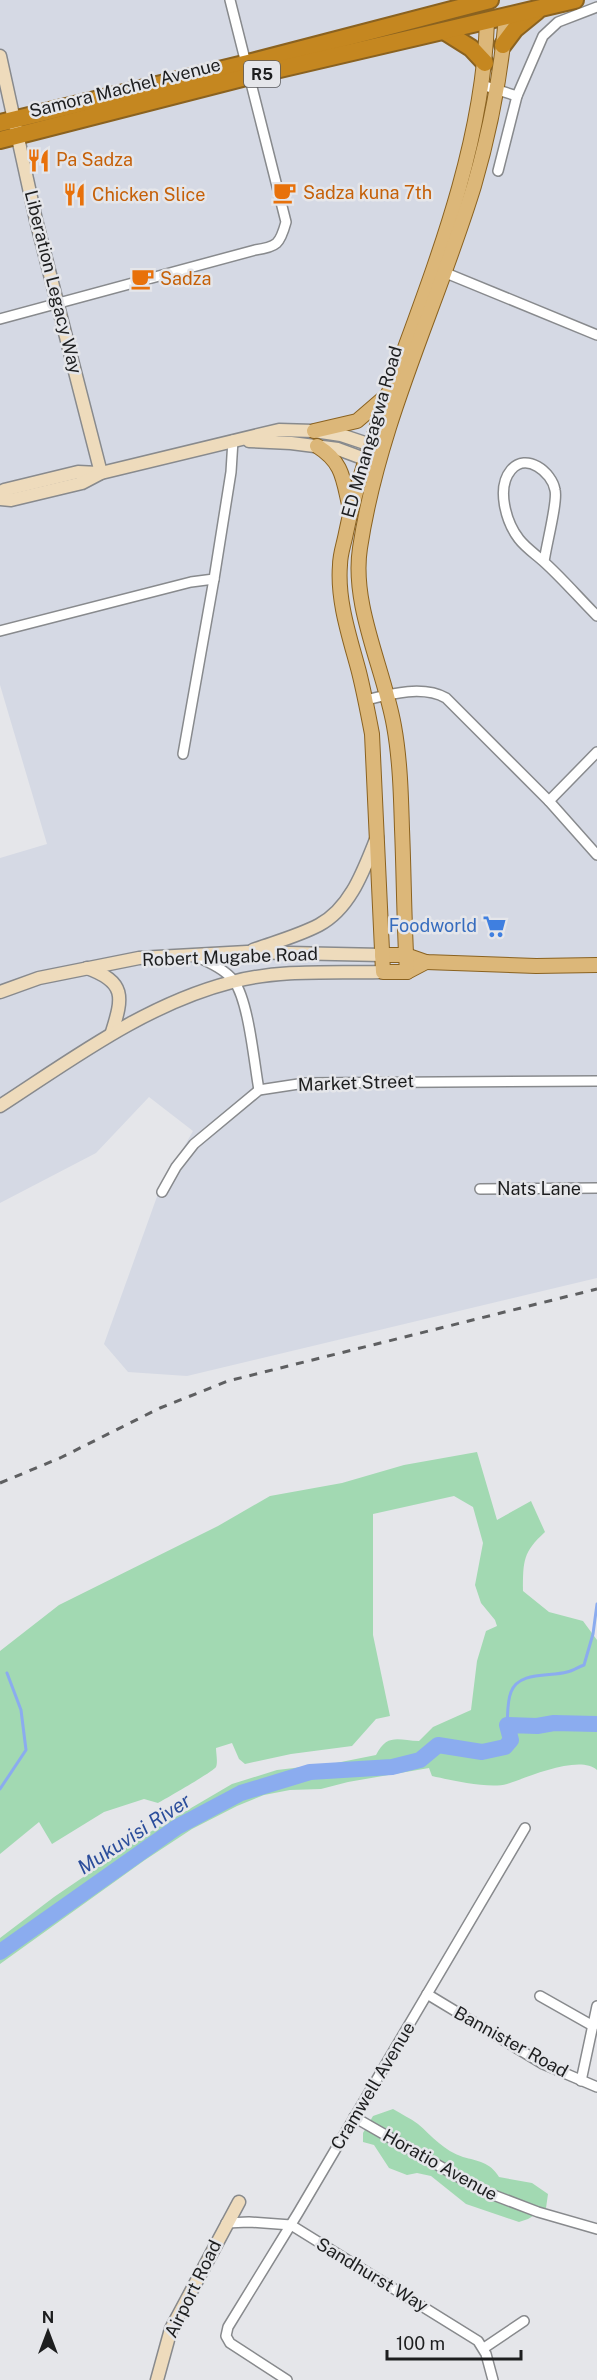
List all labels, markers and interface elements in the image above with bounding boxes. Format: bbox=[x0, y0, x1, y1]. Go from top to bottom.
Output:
street label: Samora Machel Avenue bbox=[27, 54, 223, 121]
road number: R5 bbox=[244, 61, 280, 87]
restaurant icon: Pa Sadza bbox=[25, 147, 51, 173]
place label: Pa Sadza bbox=[56, 149, 133, 170]
cafe icon: Sadza kuna 7th bbox=[272, 180, 298, 206]
restaurant icon: Chicken Slice bbox=[61, 182, 87, 208]
place label: Sadza kuna 7th bbox=[303, 182, 432, 203]
place label: Chicken Slice bbox=[92, 184, 205, 205]
street label: Liberation Legacy Way bbox=[20, 188, 87, 376]
cafe icon: Sadza bbox=[129, 266, 155, 292]
place label: Sadza bbox=[160, 268, 211, 289]
street label: ED Mnangagwa Road bbox=[337, 344, 406, 520]
supermarket icon: Foodworld bbox=[482, 913, 508, 939]
place label: Foodworld bbox=[389, 915, 477, 936]
street label: Robert Mugabe Road bbox=[142, 943, 318, 970]
street label: Market Street bbox=[298, 1070, 414, 1095]
street label: Nats Lane bbox=[497, 1178, 581, 1199]
water label: Mukuvisi River bbox=[73, 1788, 195, 1879]
street label: Bannister Road bbox=[451, 2002, 572, 2082]
street label: Cramwell Avenue bbox=[326, 2018, 419, 2153]
street label: Horatio Avenue bbox=[379, 2124, 501, 2205]
street label: Sandhurst Way bbox=[313, 2233, 432, 2316]
street label: Airport Road bbox=[160, 2237, 225, 2341]
north arrow bbox=[18, 2302, 78, 2362]
text: N bbox=[42, 2308, 54, 2327]
scale bar bbox=[387, 2323, 520, 2361]
text: 100 m bbox=[396, 2333, 445, 2354]

